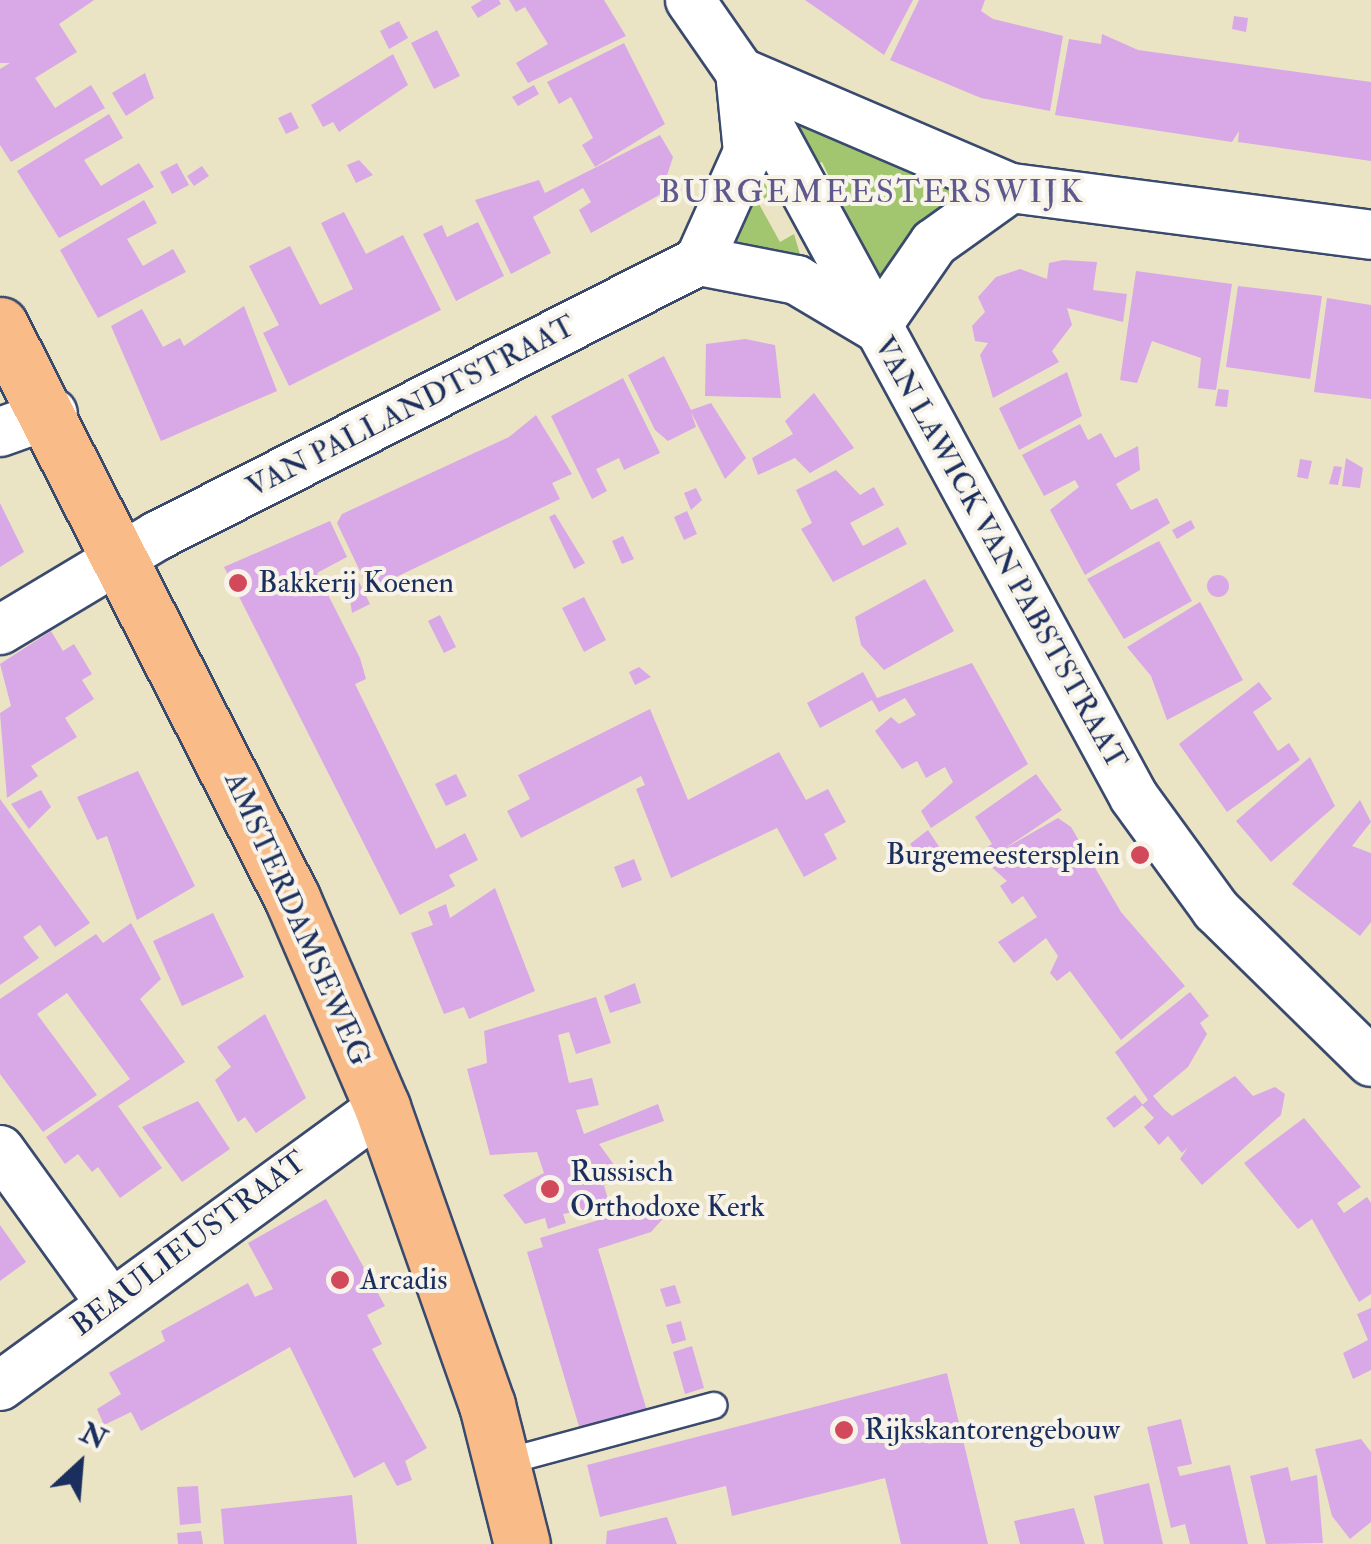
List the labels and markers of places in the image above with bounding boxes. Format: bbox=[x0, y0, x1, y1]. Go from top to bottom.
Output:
place label: Bakkerij Koenen bbox=[258, 565, 454, 601]
marker: Bakkerij Koenen bbox=[227, 572, 249, 594]
place label: Burgemeestersplein bbox=[886, 837, 1120, 873]
marker: Burgemeestersplein bbox=[1129, 844, 1151, 866]
place label: Russisch Orthodoxe Kerk bbox=[570, 1154, 765, 1224]
marker: Russisch Orthodoxe Kerk bbox=[539, 1178, 561, 1200]
place label: Arcadis bbox=[360, 1262, 448, 1298]
marker: Arcadis bbox=[329, 1269, 351, 1291]
place label: Rijkskantorengebouw bbox=[864, 1412, 1120, 1448]
marker: Rijkskantorengebouw bbox=[833, 1419, 855, 1441]

